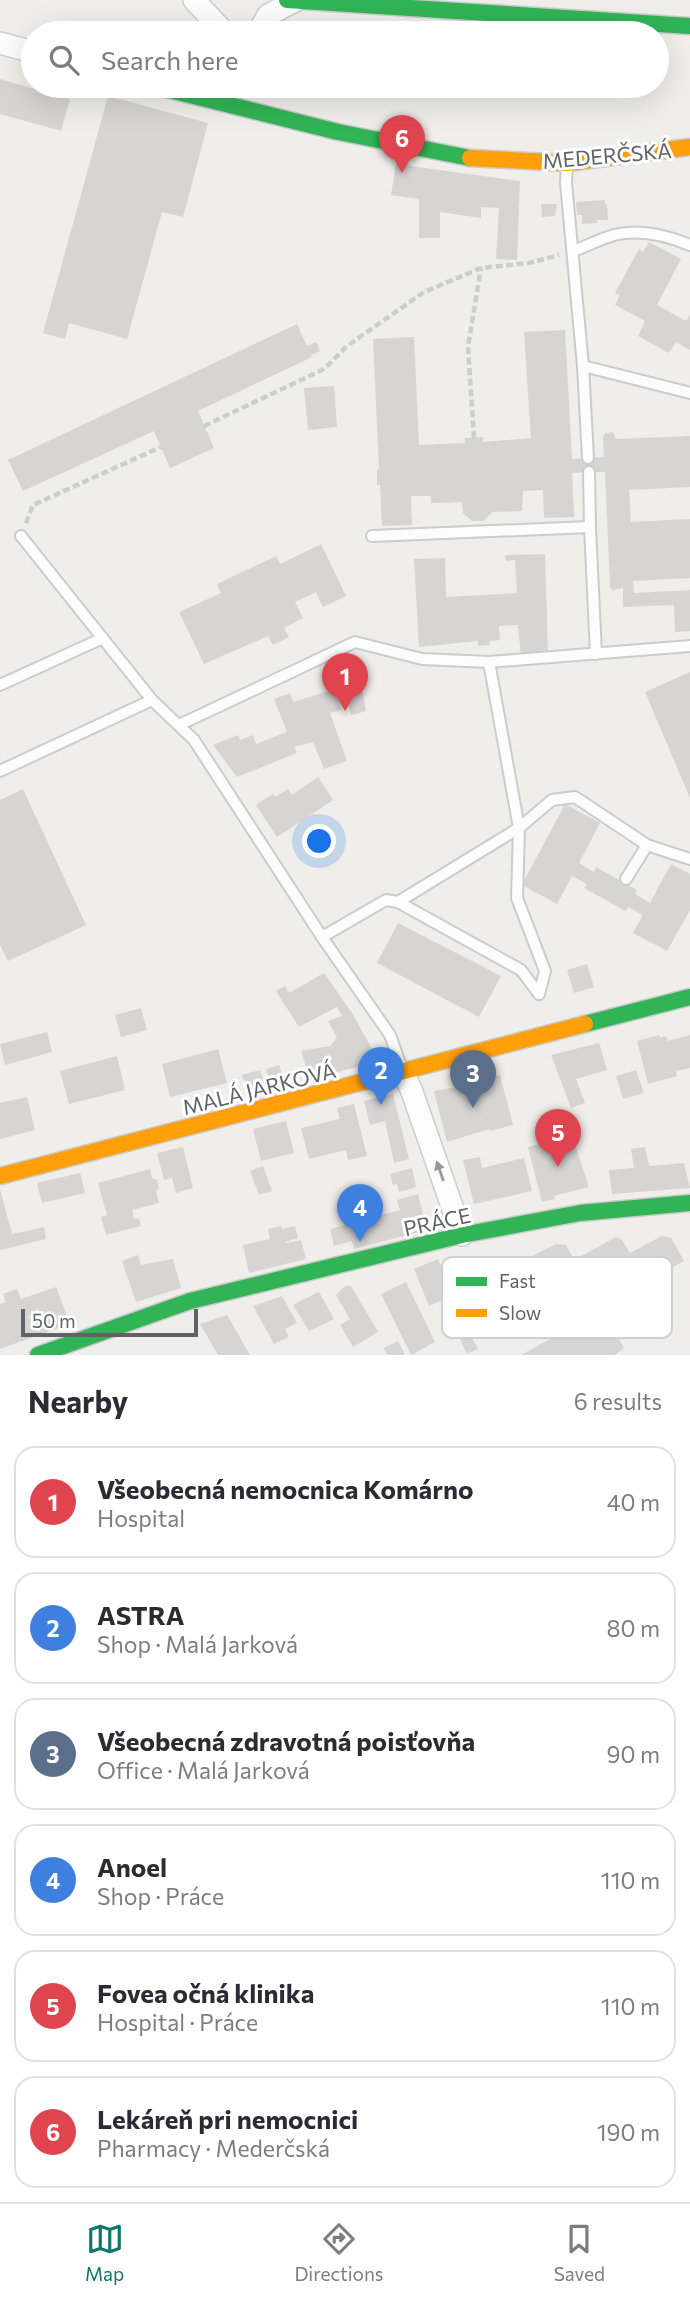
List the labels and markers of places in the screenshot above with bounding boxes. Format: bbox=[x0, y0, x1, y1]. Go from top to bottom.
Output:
pin: 6 bbox=[379, 115, 425, 173]
pin: 1 bbox=[322, 653, 368, 711]
pin: 2 bbox=[358, 1047, 404, 1105]
pin: 3 bbox=[450, 1050, 496, 1108]
pin: 5 bbox=[535, 1109, 581, 1167]
pin: 4 bbox=[337, 1184, 383, 1242]

